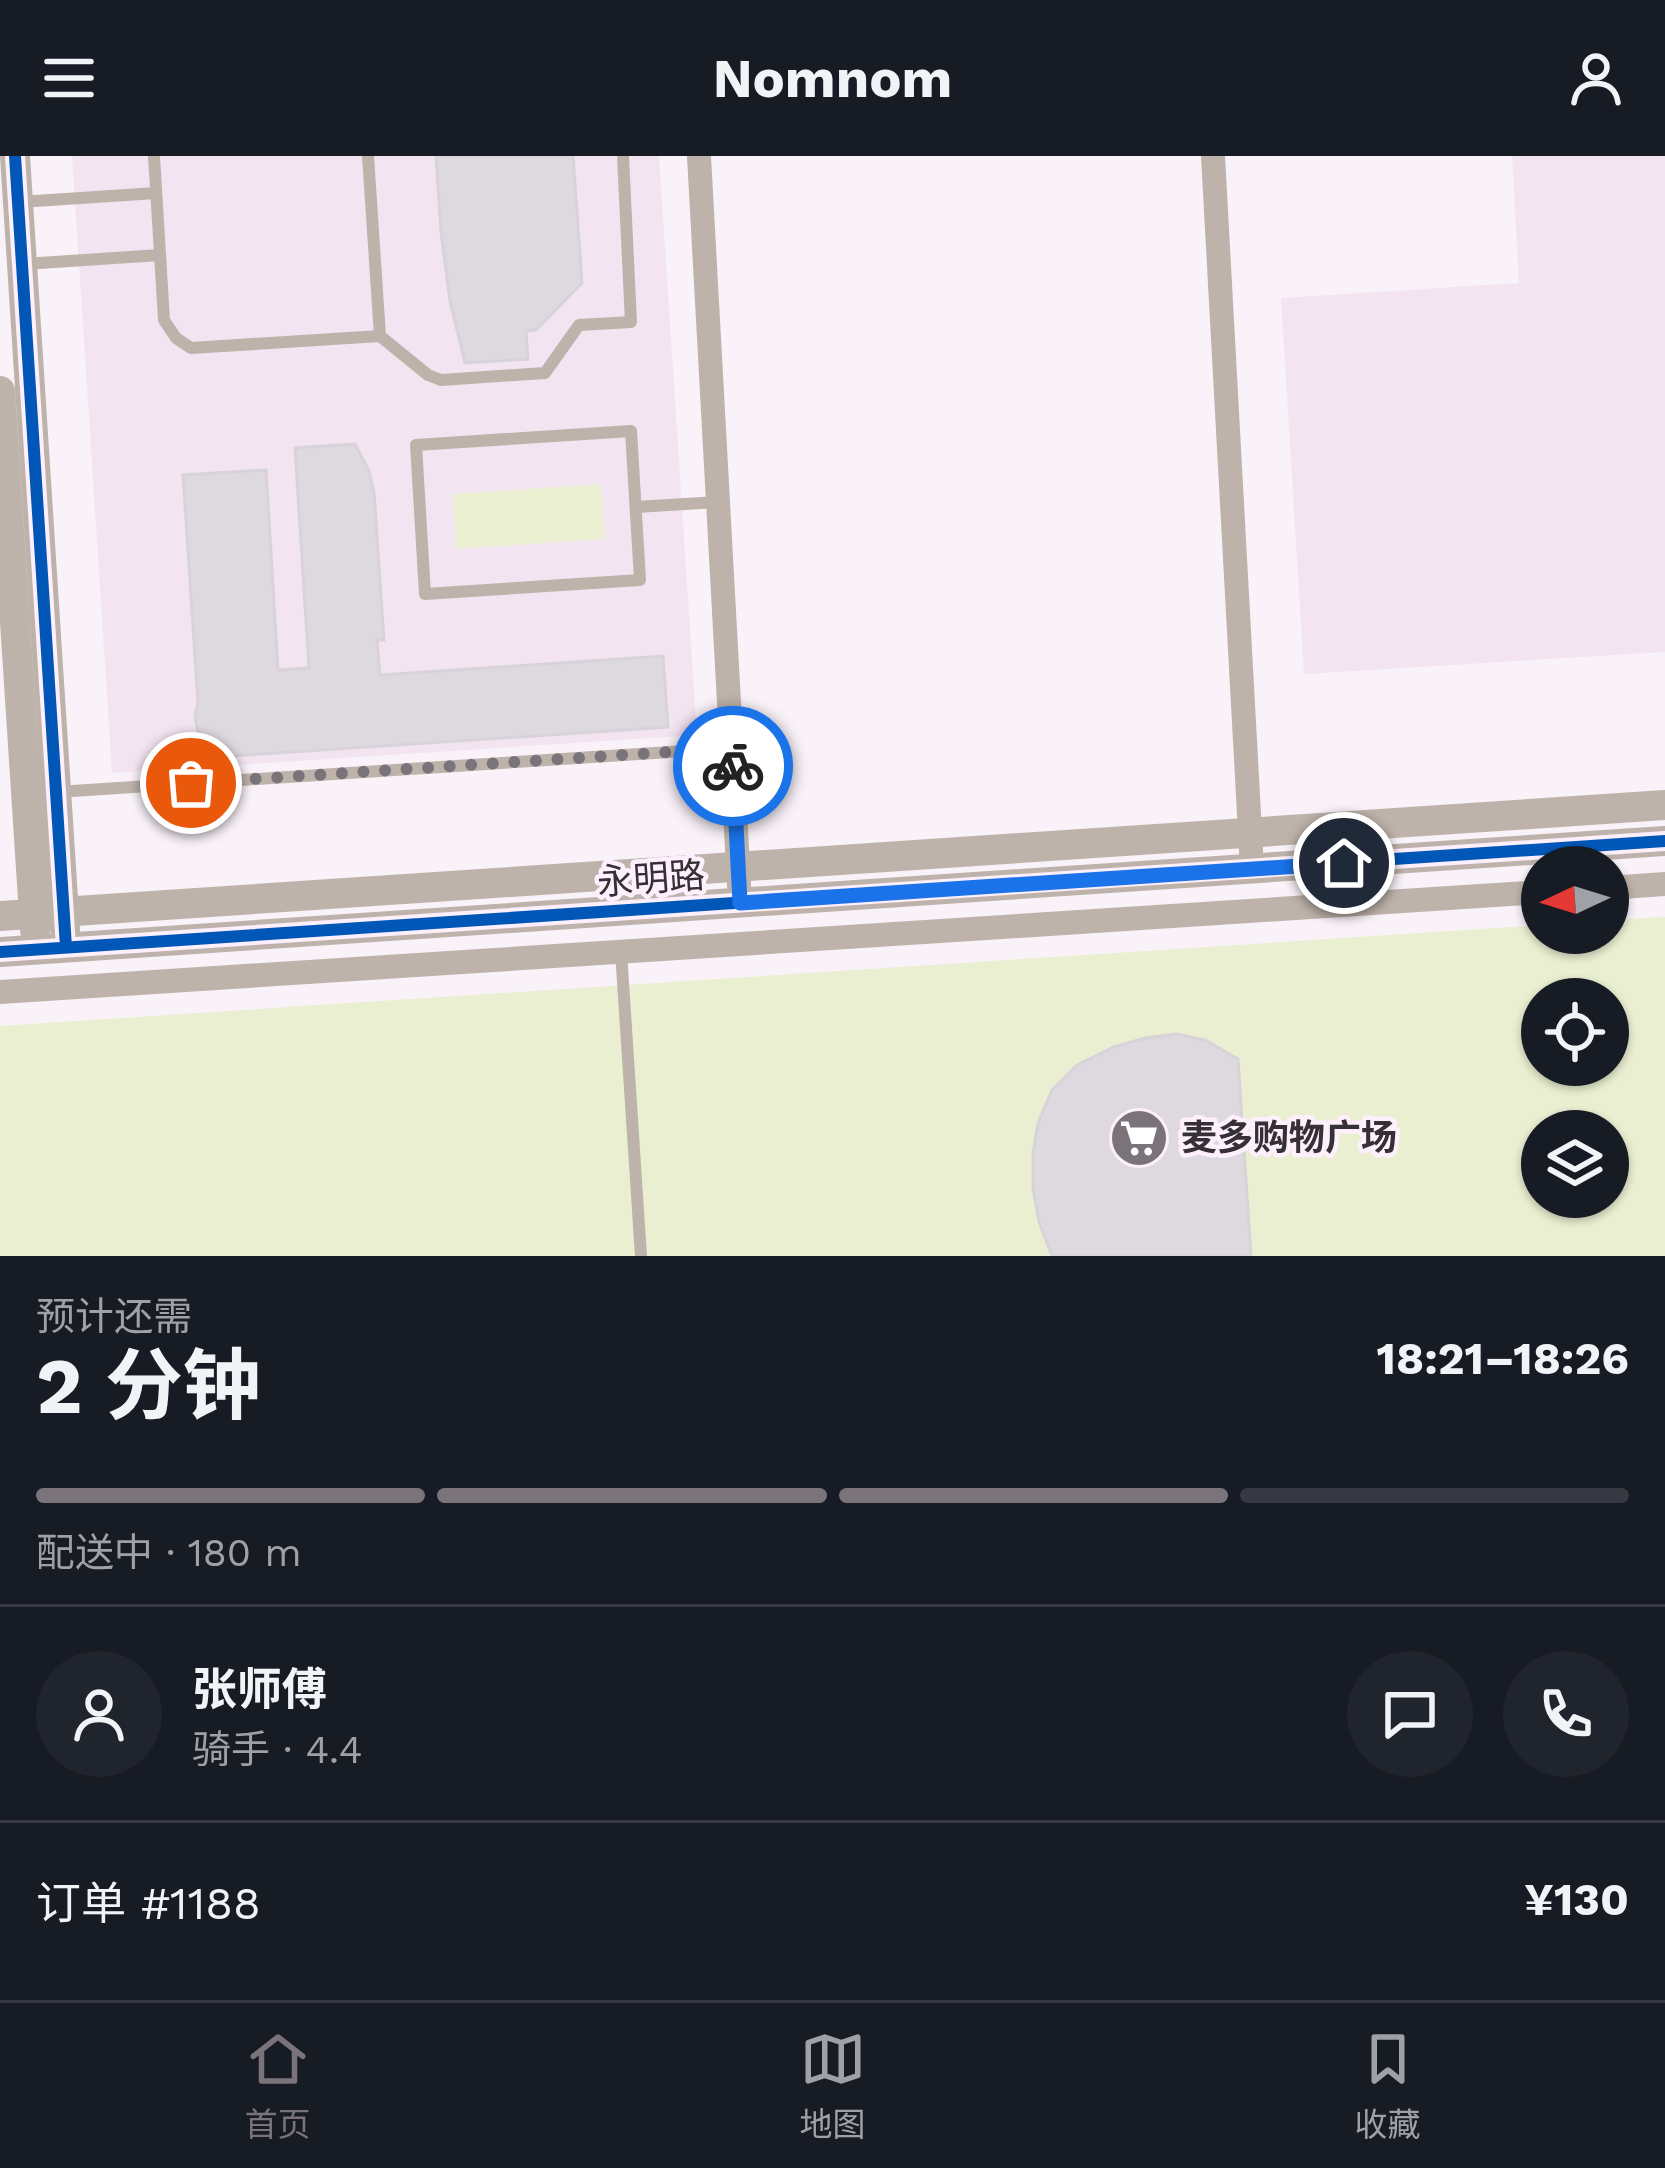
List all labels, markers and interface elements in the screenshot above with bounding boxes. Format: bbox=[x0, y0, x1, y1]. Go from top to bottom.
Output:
icon: menu bbox=[36, 45, 102, 111]
icon: person bbox=[1563, 45, 1629, 111]
text: Nomnom bbox=[713, 47, 952, 110]
courier bbox=[673, 706, 793, 826]
pin bbox=[140, 732, 242, 834]
icon: bike bbox=[700, 733, 766, 799]
icon: bag bbox=[158, 750, 224, 816]
pin bbox=[1293, 812, 1395, 914]
icon: home bbox=[1311, 830, 1377, 896]
north arrow bbox=[1521, 846, 1629, 954]
map controls bbox=[1521, 846, 1629, 1218]
street label: 永明路 bbox=[596, 854, 706, 904]
button: locate bbox=[1521, 978, 1629, 1086]
supermarket icon: 麦多购物广场 bbox=[1108, 1107, 1170, 1169]
button: layers bbox=[1521, 1110, 1629, 1218]
place label: 麦多购物广场 bbox=[1181, 1117, 1397, 1159]
text: 预计还需 bbox=[36, 1294, 192, 1339]
text: 18:21–18:26 bbox=[1377, 1332, 1629, 1385]
text: 2 分钟 bbox=[36, 1340, 261, 1432]
text: 配送中 · 180 m bbox=[36, 1530, 302, 1575]
button: person bbox=[36, 1651, 162, 1777]
button: chat bbox=[1347, 1651, 1473, 1777]
button: phone bbox=[1503, 1651, 1629, 1777]
text: 张师傅 bbox=[192, 1663, 327, 1716]
text: 骑手 · 4.4 bbox=[192, 1727, 363, 1772]
text: ¥130 bbox=[1524, 1873, 1629, 1926]
text: 订单 #1188 bbox=[36, 1877, 261, 1930]
tab: 首页 bbox=[245, 2026, 311, 2146]
tab: 地图 bbox=[800, 2026, 866, 2146]
tab: 收藏 bbox=[1355, 2026, 1421, 2146]

